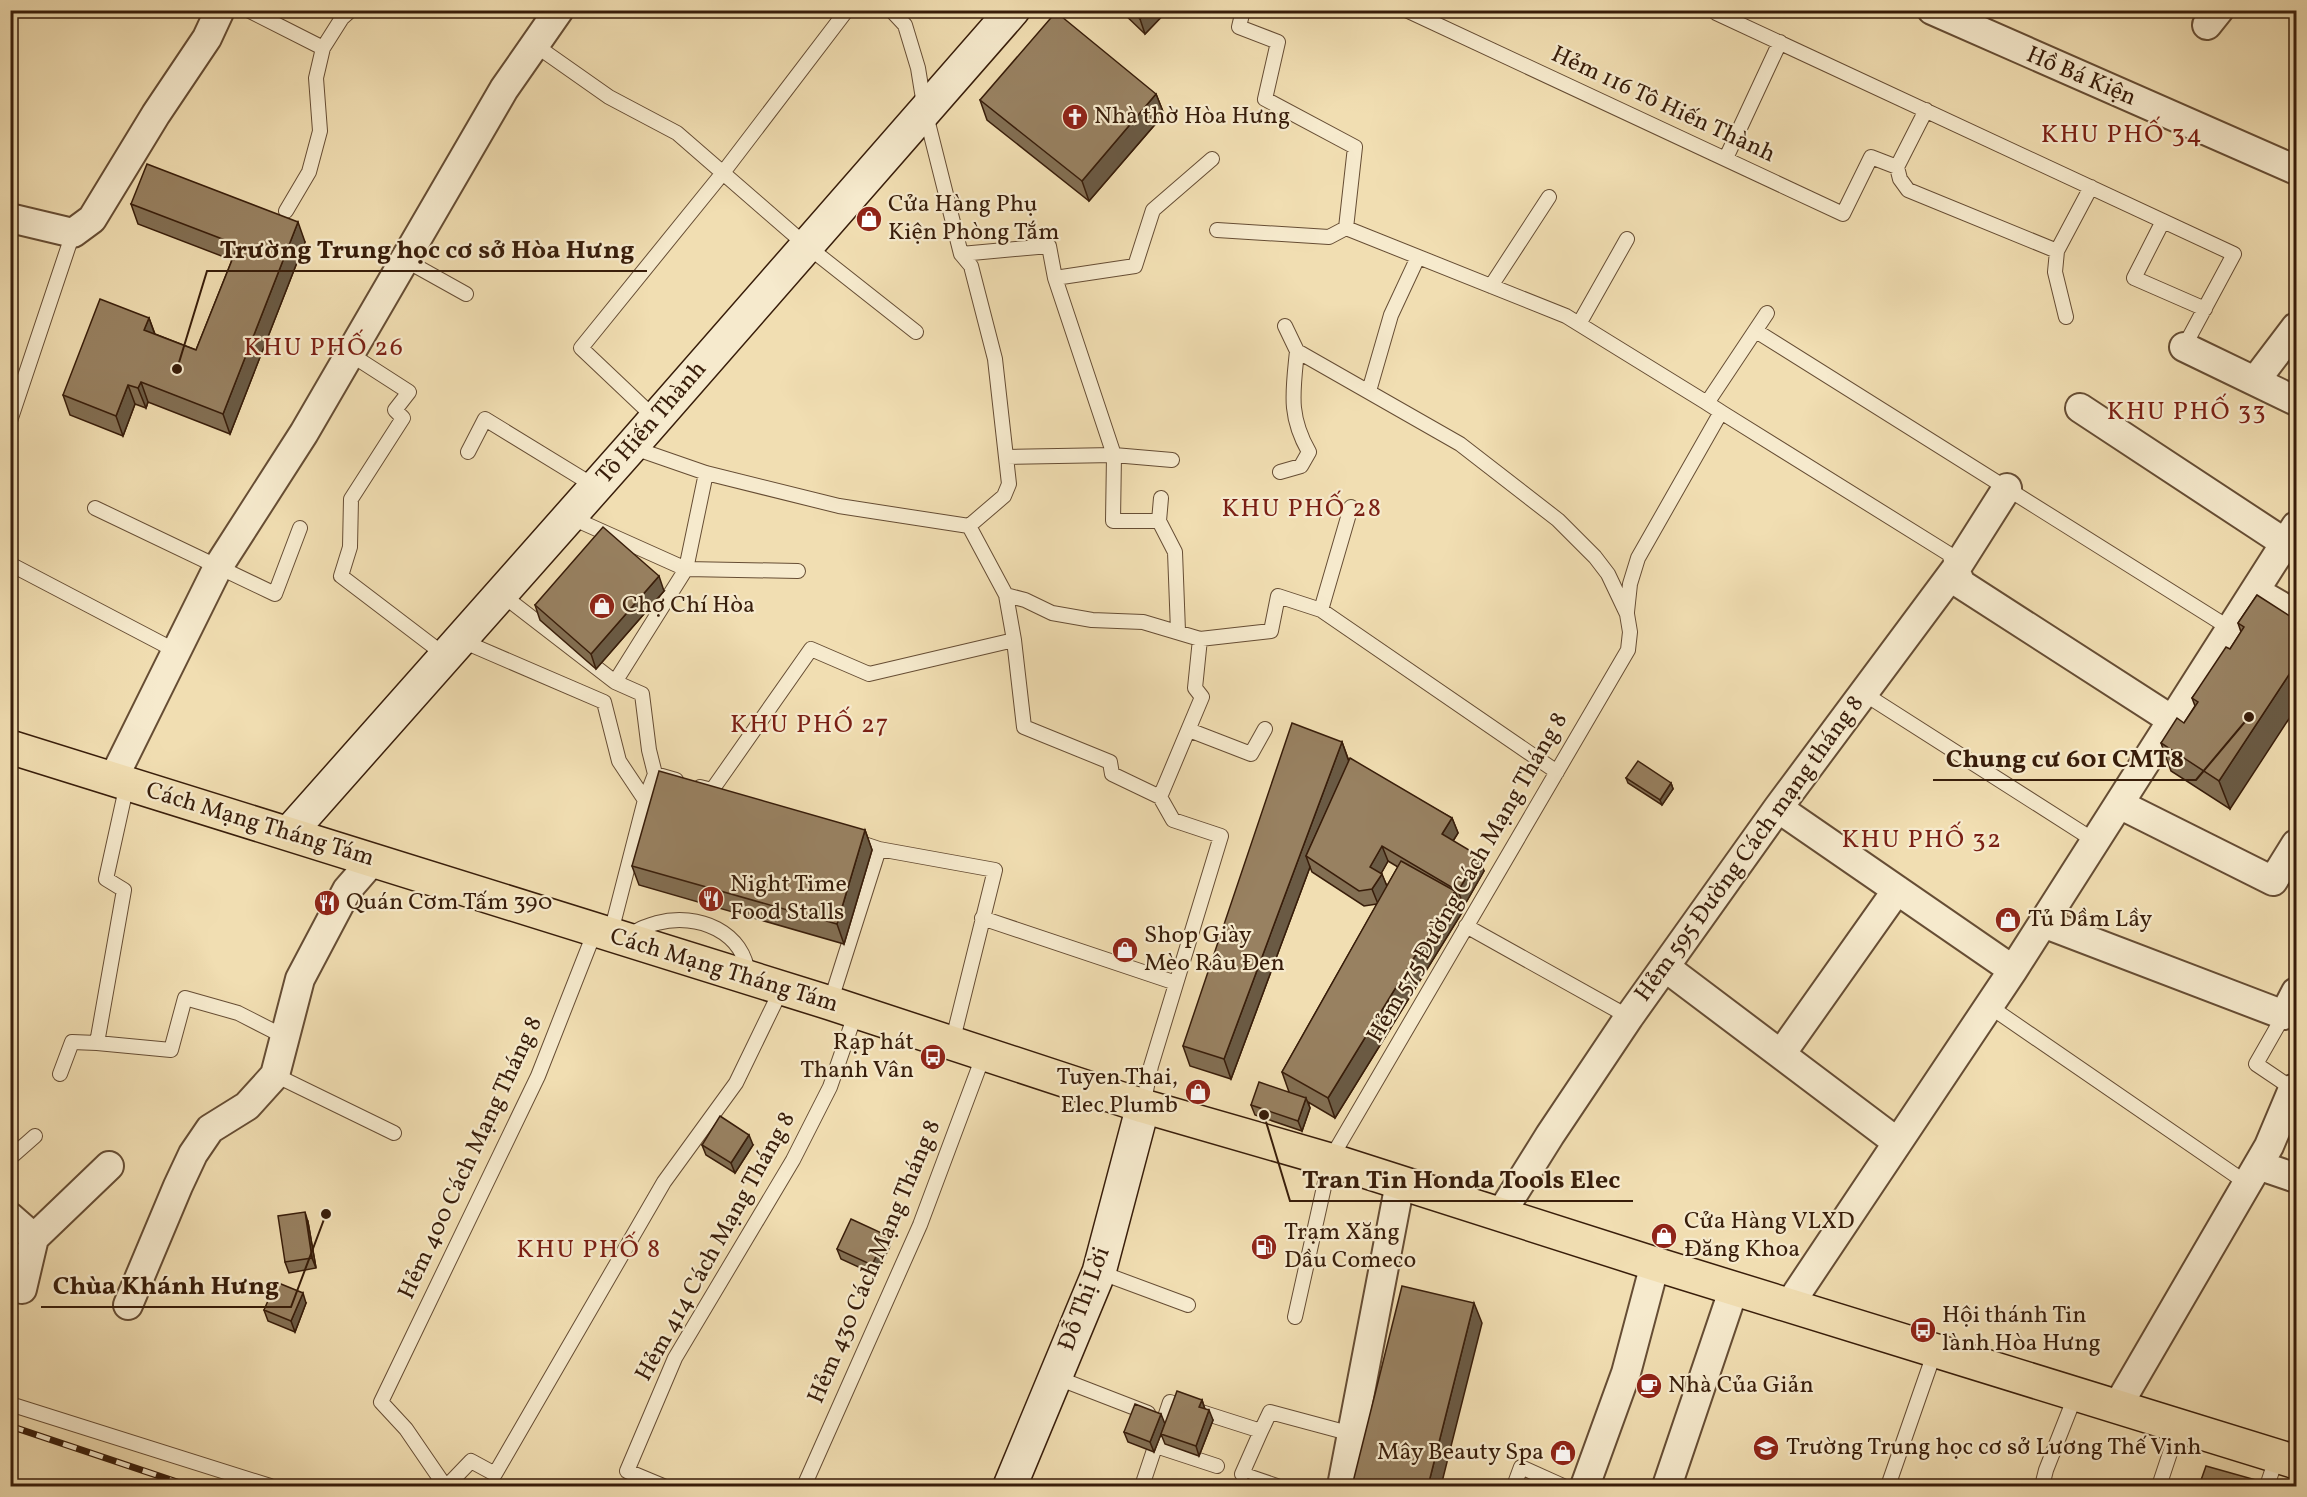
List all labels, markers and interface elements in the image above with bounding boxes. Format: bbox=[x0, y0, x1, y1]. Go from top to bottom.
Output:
street label: Hẻm 116 Tô Hiến Thành bbox=[1545, 38, 1781, 172]
street label: Hồ Bá Kiện bbox=[2021, 39, 2141, 115]
place label: Nhà thờ Hòa Hưng bbox=[1094, 100, 1290, 134]
church icon: Nhà thờ Hòa Hưng bbox=[1060, 102, 1090, 132]
district label: KHU PHỐ 34 bbox=[2041, 116, 2203, 153]
place label: Cửa Hàng Phụ Kiện Phòng Tắm bbox=[888, 188, 1059, 250]
shop icon: Cửa Hàng Phụ Kiện Phòng Tắm bbox=[854, 204, 884, 234]
callout: Trường Trung học cơ sở Hòa Hưng bbox=[207, 227, 647, 271]
text: Trường Trung học cơ sở Hòa Hưng bbox=[220, 233, 635, 269]
district label: KHU PHỐ 26 bbox=[244, 329, 404, 366]
street label: Tô Hiến Thành bbox=[589, 354, 715, 492]
district label: KHU PHỐ 33 bbox=[2107, 393, 2267, 430]
district label: KHU PHỐ 28 bbox=[1221, 490, 1383, 527]
place label: Chợ Chí Hòa bbox=[622, 589, 755, 623]
shop icon: Chợ Chí Hòa bbox=[587, 591, 617, 621]
street label: Hẻm 595 Đường Cách mạng tháng 8 bbox=[1627, 689, 1873, 1009]
district label: KHU PHỐ 27 bbox=[730, 706, 890, 743]
street label: Hẻm 575 Đường Cách Mạng Tháng 8 bbox=[1359, 706, 1577, 1050]
callout: Chung cư 601 CMT8 bbox=[1933, 736, 2196, 780]
text: Chung cư 601 CMT8 bbox=[1946, 742, 2184, 778]
street label: Cách Mạng Tháng Tám bbox=[142, 774, 378, 876]
district label: KHU PHỐ 32 bbox=[1841, 821, 2003, 858]
place label: Night Time Food Stalls bbox=[730, 868, 847, 930]
restaurant icon: Night Time Food Stalls bbox=[696, 884, 726, 914]
place label: Quán Cơm Tấm 390 bbox=[346, 886, 552, 920]
restaurant icon: Quán Cơm Tấm 390 bbox=[312, 888, 342, 918]
place label: Tủ Dầm Lầy bbox=[2028, 903, 2152, 937]
shop icon: Tủ Dầm Lầy bbox=[1993, 905, 2023, 935]
place label: Shop Giày Mèo Râu Đen bbox=[1144, 919, 1285, 981]
street label: Cách Mạng Tháng Tám bbox=[606, 920, 842, 1022]
shop icon: Shop Giày Mèo Râu Đen bbox=[1110, 935, 1140, 965]
street label: Hẻm 400 Cách Mạng Tháng 8 bbox=[390, 1011, 552, 1305]
place label: Rạp hát Thanh Vân bbox=[800, 1026, 914, 1088]
bus stop icon: Rạp hát Thanh Vân bbox=[918, 1042, 948, 1072]
place label: Tuyen Thai, Elec Plumb bbox=[1057, 1061, 1178, 1123]
shop icon: Tuyen Thai, Elec Plumb bbox=[1183, 1077, 1213, 1107]
street label: Hẻm 414 Cách Mạng Tháng 8 bbox=[628, 1106, 804, 1388]
street label: Hẻm 430 Cách Mạng Tháng 8 bbox=[800, 1115, 950, 1409]
callout: Tran Tin Honda Tools Elec bbox=[1290, 1157, 1633, 1201]
text: Tran Tin Honda Tools Elec bbox=[1302, 1163, 1620, 1199]
place label: Cửa Hàng VLXD Đăng Khoa bbox=[1684, 1205, 1855, 1267]
place label: Trạm Xăng Dầu Comeco bbox=[1284, 1216, 1416, 1278]
shop icon: Cửa Hàng VLXD Đăng Khoa bbox=[1649, 1221, 1679, 1251]
district label: KHU PHỐ 8 bbox=[516, 1231, 662, 1268]
fuel station icon: Trạm Xăng Dầu Comeco bbox=[1249, 1232, 1279, 1262]
street label: Đỗ Thị Lời bbox=[1050, 1242, 1120, 1356]
callout: Chùa Khánh Hưng bbox=[41, 1263, 291, 1307]
text: Chùa Khánh Hưng bbox=[53, 1269, 279, 1305]
place label: Hội thánh Tin lành Hòa Hưng bbox=[1942, 1299, 2101, 1361]
bus stop icon: Hội thánh Tin lành Hòa Hưng bbox=[1908, 1315, 1938, 1345]
place label: Nhà Của Giản bbox=[1668, 1369, 1814, 1403]
cafe icon: Nhà Của Giản bbox=[1634, 1371, 1664, 1401]
place label: Trường Trung học cơ sở Lương Thế Vinh bbox=[1786, 1431, 2202, 1465]
school or university icon: Trường Trung học cơ sở Lương Thế Vinh bbox=[1751, 1433, 1781, 1463]
place label: Mây Beauty Spa bbox=[1377, 1436, 1544, 1470]
shop icon: Mây Beauty Spa bbox=[1548, 1438, 1578, 1468]

